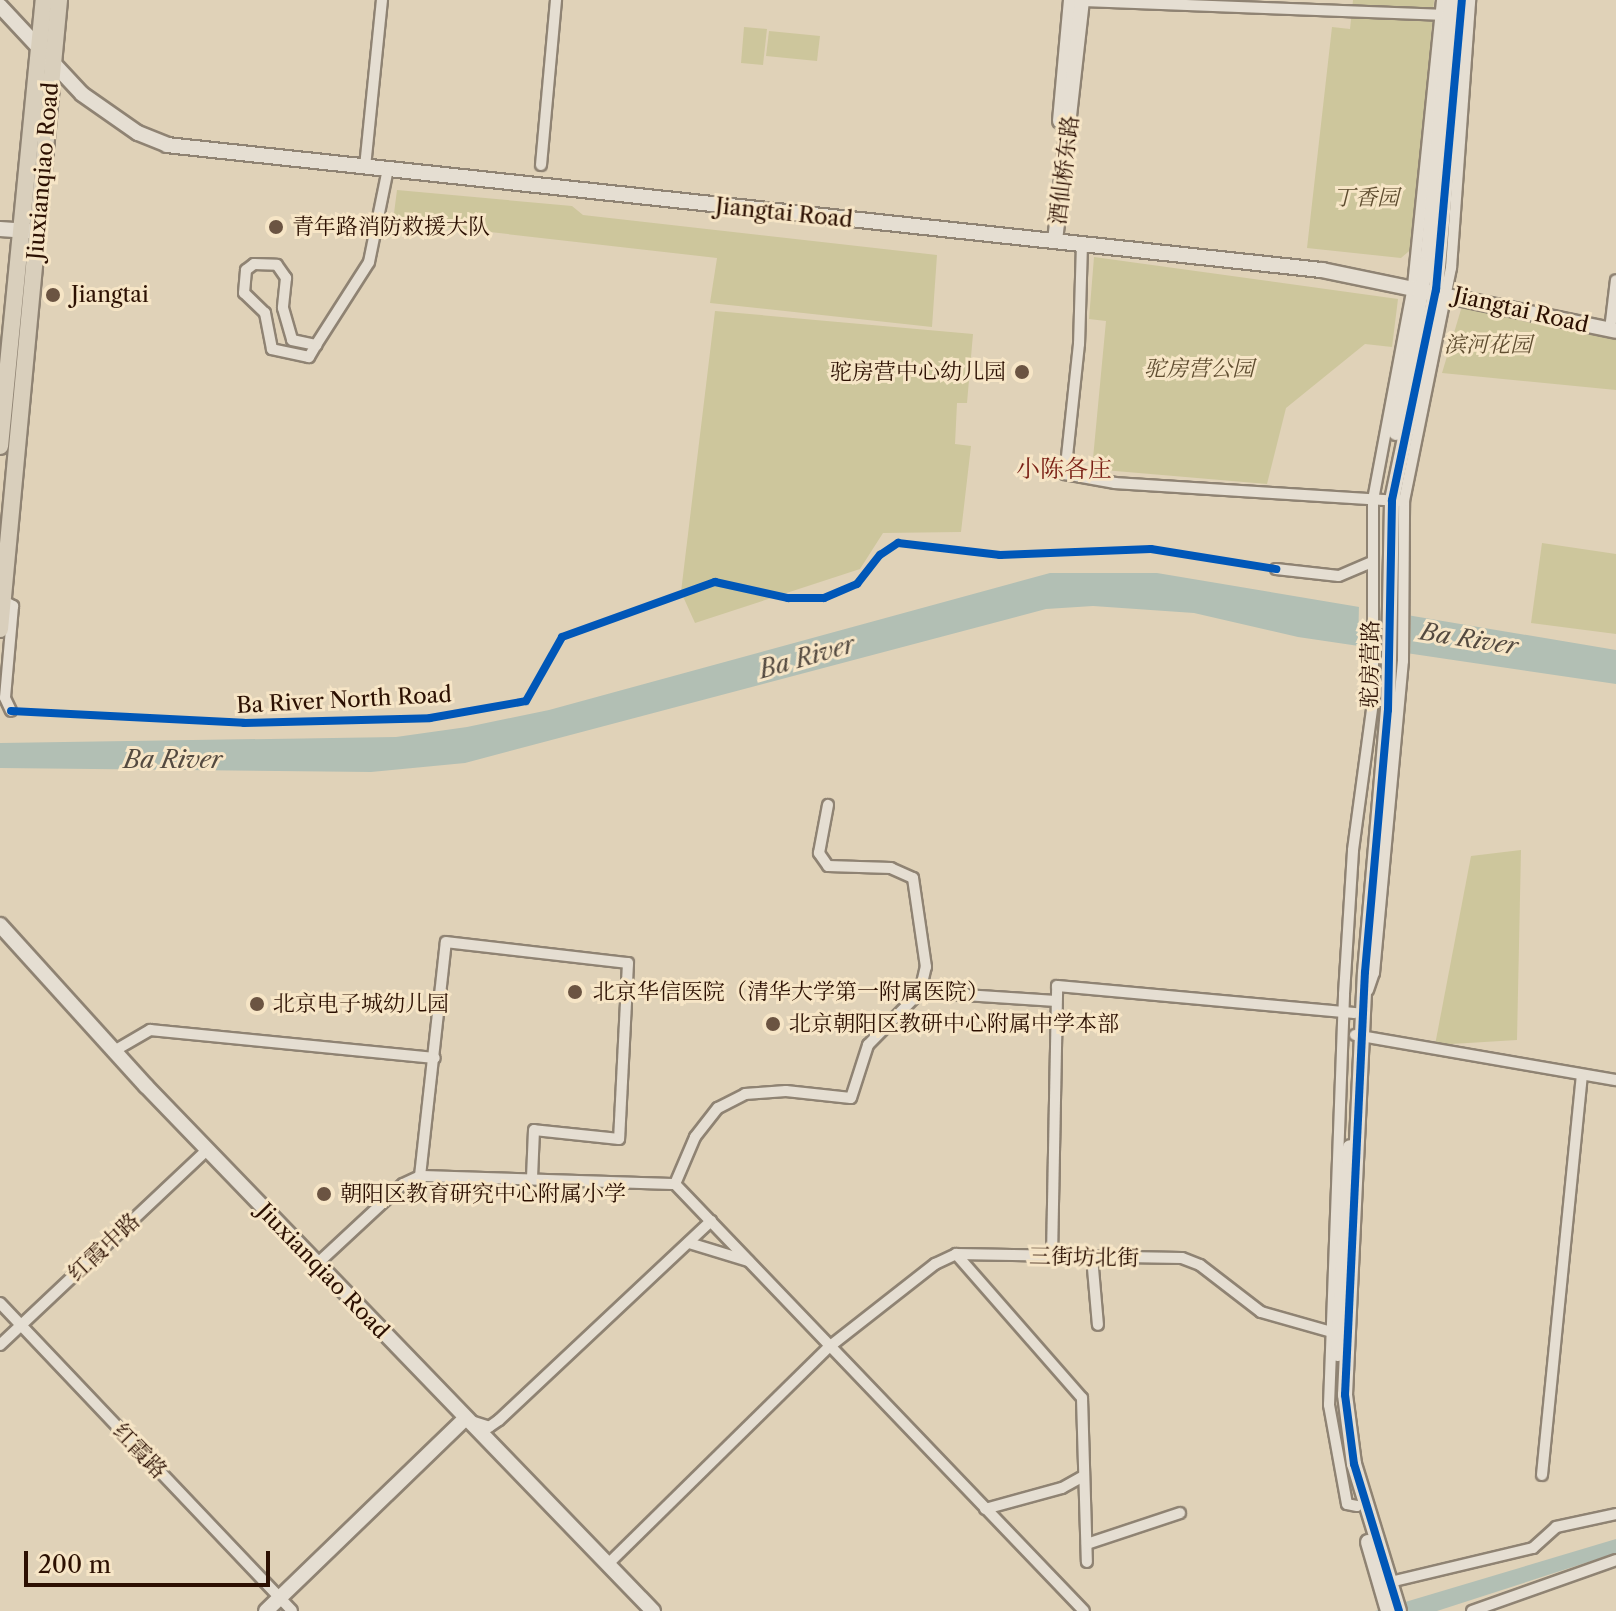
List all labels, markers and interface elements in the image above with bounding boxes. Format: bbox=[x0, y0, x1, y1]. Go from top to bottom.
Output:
street label: Jiuxianqiao Road bbox=[22, 81, 64, 261]
street label: 酒仙桥东路 bbox=[1044, 114, 1084, 226]
park label: 丁香园 bbox=[1333, 185, 1399, 211]
street label: Jiangtai Road bbox=[714, 193, 854, 233]
place label: 青年路消防救援大队 bbox=[292, 214, 490, 240]
marker: 青年路消防救援大队 bbox=[267, 218, 285, 236]
place label: Jiangtai bbox=[71, 282, 149, 308]
street label: Jiangtai Road bbox=[1451, 282, 1591, 338]
marker: Jiangtai bbox=[42, 284, 64, 306]
park label: 滨河花园 bbox=[1444, 332, 1532, 358]
park label: 驼房营公园 bbox=[1144, 356, 1254, 382]
place label: 驼房营中心幼儿园 bbox=[830, 359, 1006, 385]
marker: 驼房营中心幼儿园 bbox=[1013, 363, 1031, 381]
district label: 小陈各庄 bbox=[1016, 455, 1112, 483]
water label: Ba River bbox=[1418, 617, 1520, 661]
street label: 驼房营路 bbox=[1356, 620, 1384, 708]
water label: Ba River bbox=[756, 630, 858, 684]
street label: Ba River North Road bbox=[235, 681, 453, 719]
water label: Ba River bbox=[124, 746, 222, 774]
place label: 北京华信医院（清华大学第一附属医院） bbox=[593, 979, 989, 1005]
marker: 北京华信医院（清华大学第一附属医院） bbox=[564, 981, 586, 1003]
place label: 北京电子城幼儿园 bbox=[273, 991, 449, 1017]
marker: 北京电子城幼儿园 bbox=[248, 995, 266, 1013]
place label: 北京朝阳区教研中心附属中学本部 bbox=[789, 1011, 1119, 1037]
marker: 北京朝阳区教研中心附属中学本部 bbox=[764, 1015, 782, 1033]
place label: 朝阳区教育研究中心附属小学 bbox=[340, 1181, 626, 1207]
marker: 朝阳区教育研究中心附属小学 bbox=[315, 1185, 333, 1203]
street label: Jiuxianqiao Road bbox=[252, 1198, 394, 1344]
street label: 红霞中路 bbox=[63, 1207, 145, 1287]
street label: 三街坊北街 bbox=[1029, 1243, 1139, 1271]
street label: 红霞路 bbox=[108, 1418, 172, 1484]
scale bar bbox=[28, 1535, 274, 1585]
text: 200 m bbox=[38, 1550, 111, 1579]

